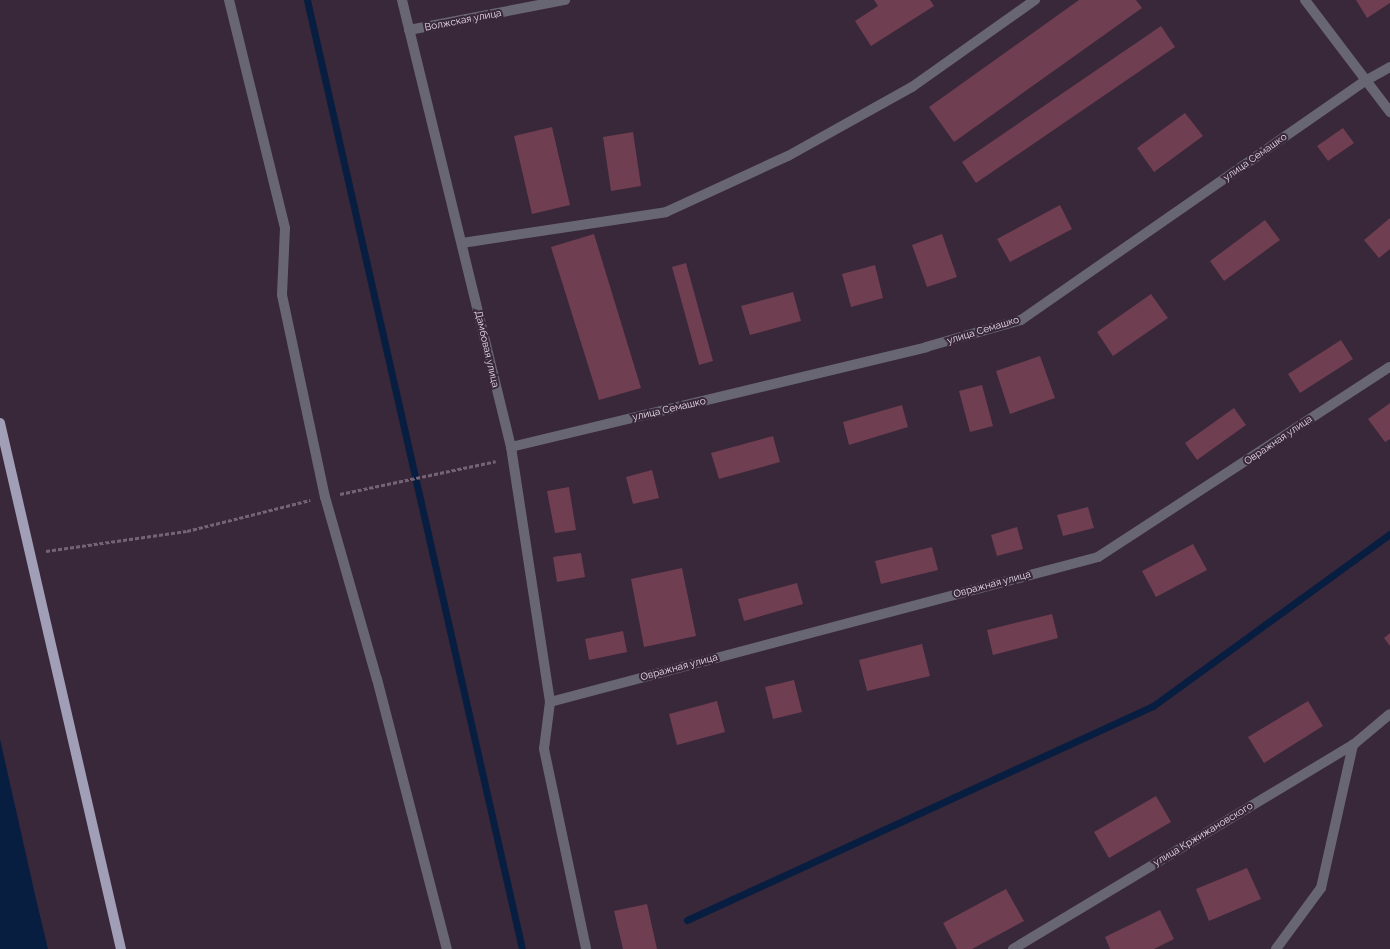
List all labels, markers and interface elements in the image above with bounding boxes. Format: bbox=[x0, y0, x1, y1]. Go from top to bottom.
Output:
street label: Волжская улица bbox=[423, 7, 503, 33]
street label: улица Семашко bbox=[1221, 131, 1289, 183]
street label: Дамбовая улица bbox=[472, 309, 502, 389]
street label: улица Семашко bbox=[945, 313, 1021, 347]
street label: улица Семашко bbox=[631, 395, 707, 423]
street label: Овражная улица bbox=[1242, 413, 1314, 467]
street label: Овражная улица bbox=[952, 568, 1032, 600]
street label: Овражная улица bbox=[639, 651, 719, 683]
street label: улица Кржижановского bbox=[1151, 799, 1255, 869]

